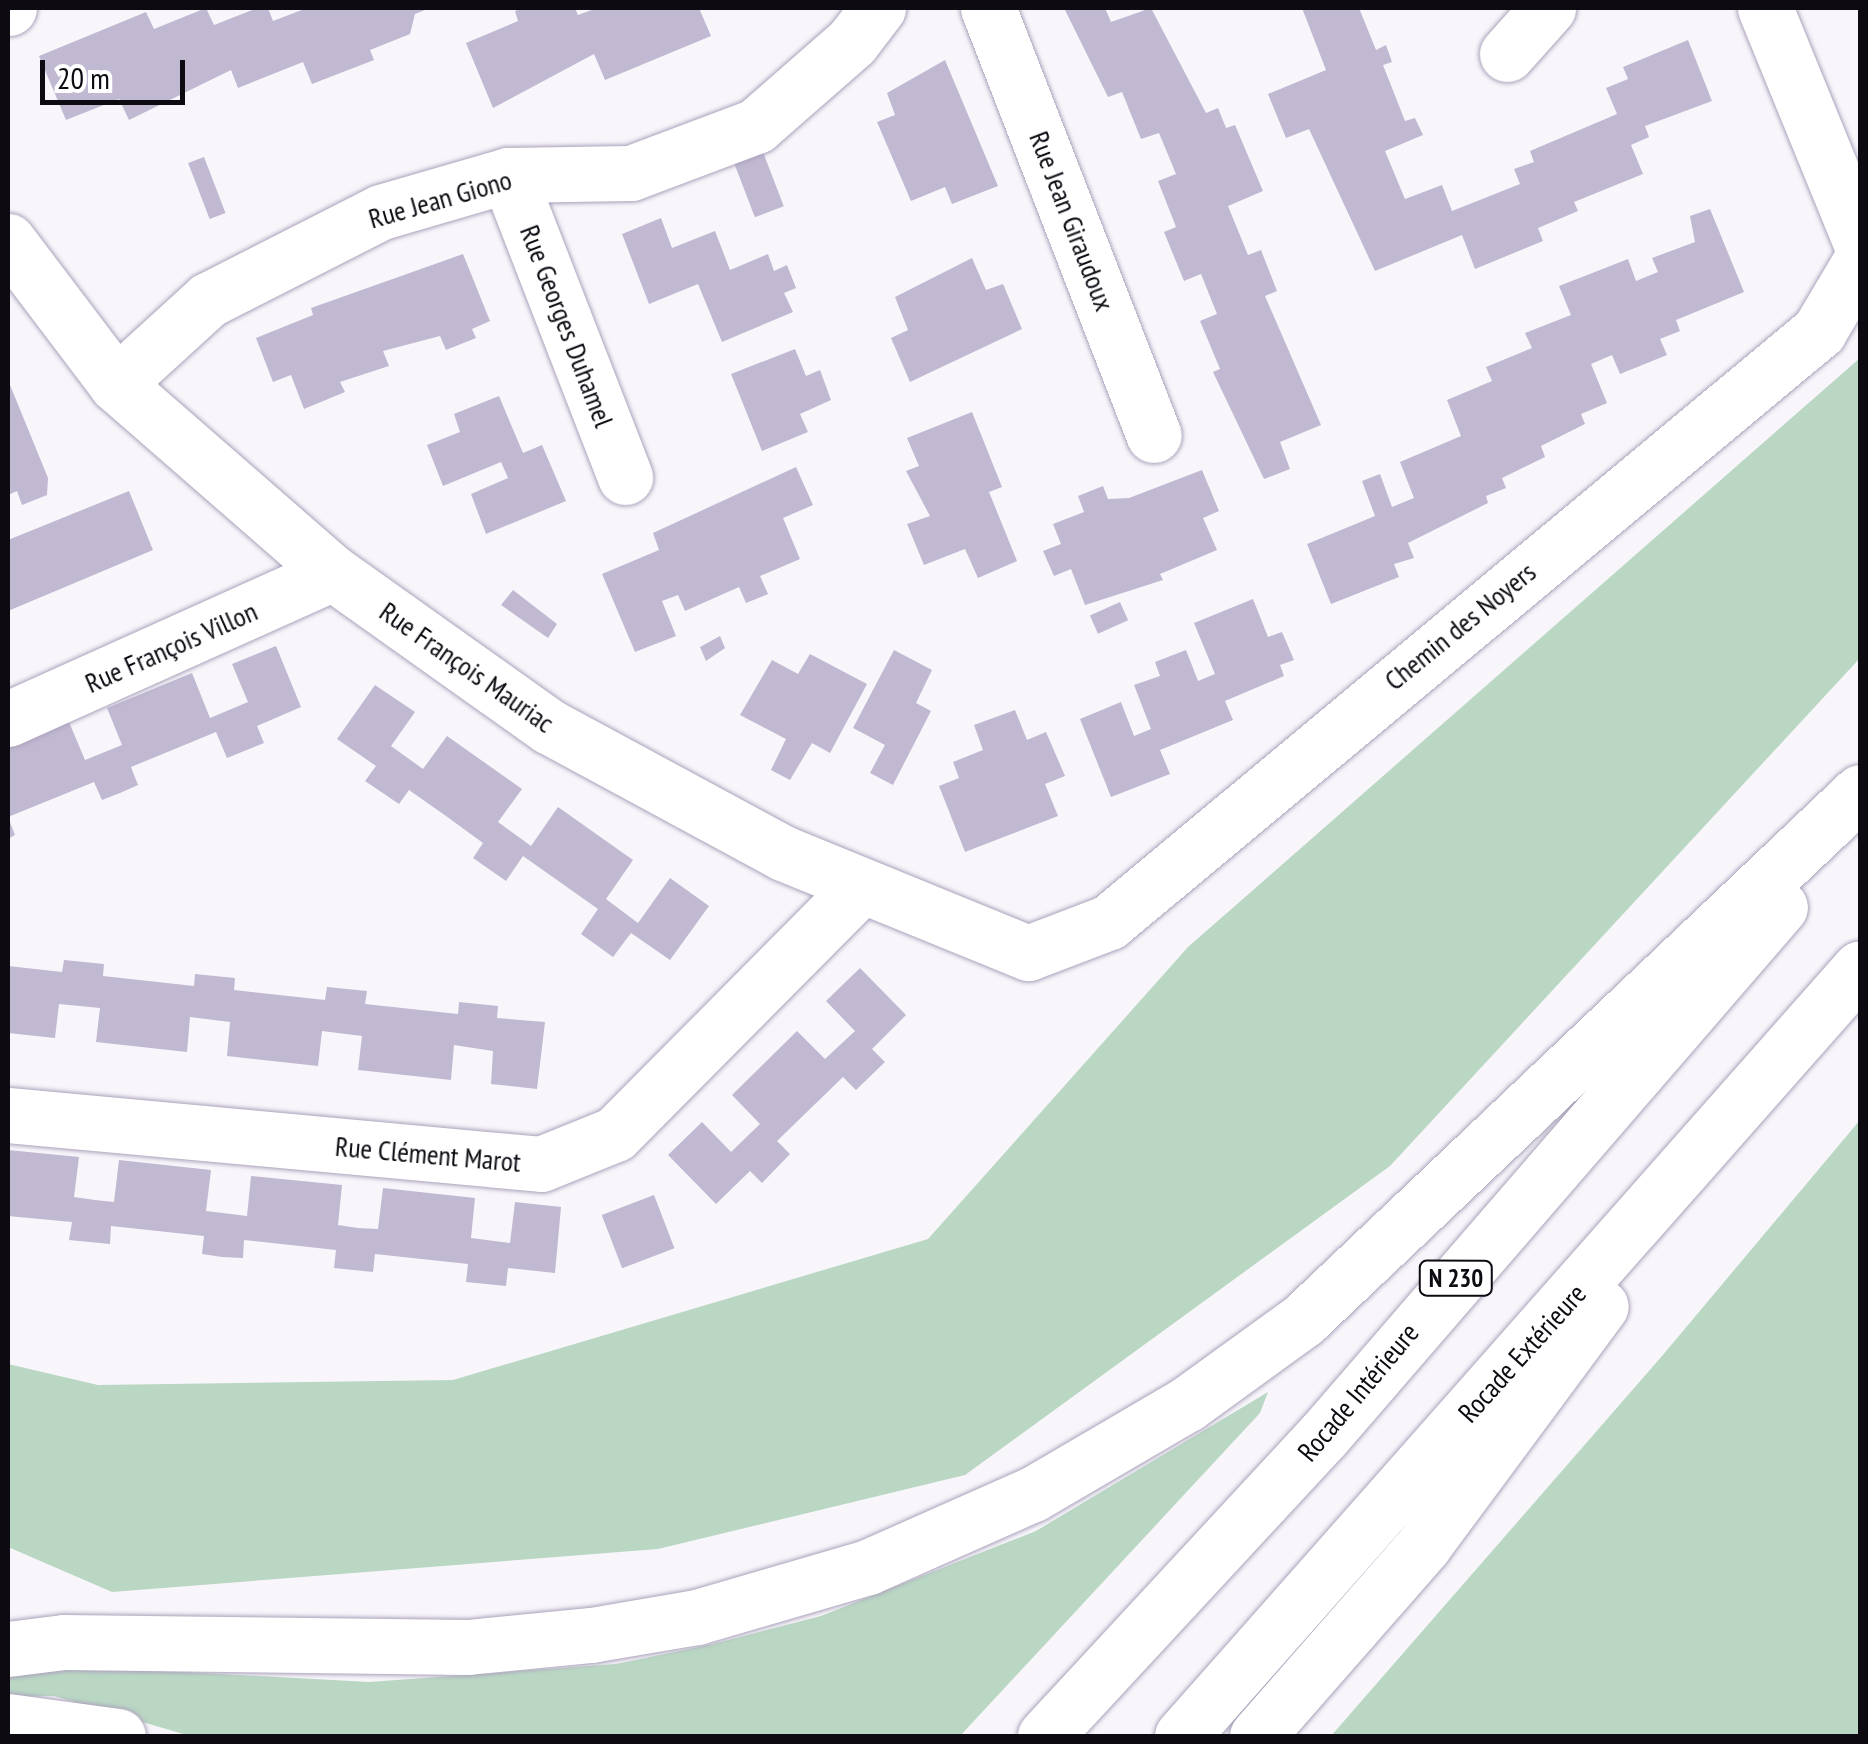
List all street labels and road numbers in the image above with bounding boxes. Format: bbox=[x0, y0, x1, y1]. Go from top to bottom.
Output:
street label: Rue Jean Giraudoux bbox=[1022, 126, 1122, 316]
street label: Rue Jean Giono bbox=[365, 163, 515, 235]
street label: Rue Georges Duhamel bbox=[513, 220, 621, 432]
street label: Chemin des Noyers bbox=[1378, 555, 1542, 697]
street label: Rue François Villon bbox=[79, 594, 263, 700]
street label: Rue François Mauriac bbox=[373, 594, 561, 740]
street label: Rue Clément Marot bbox=[334, 1129, 522, 1179]
road number: N 230 bbox=[1418, 1258, 1494, 1298]
street label: Rocade Extérieure bbox=[1451, 1277, 1593, 1429]
street label: Rocade Intérieure bbox=[1291, 1316, 1425, 1468]

